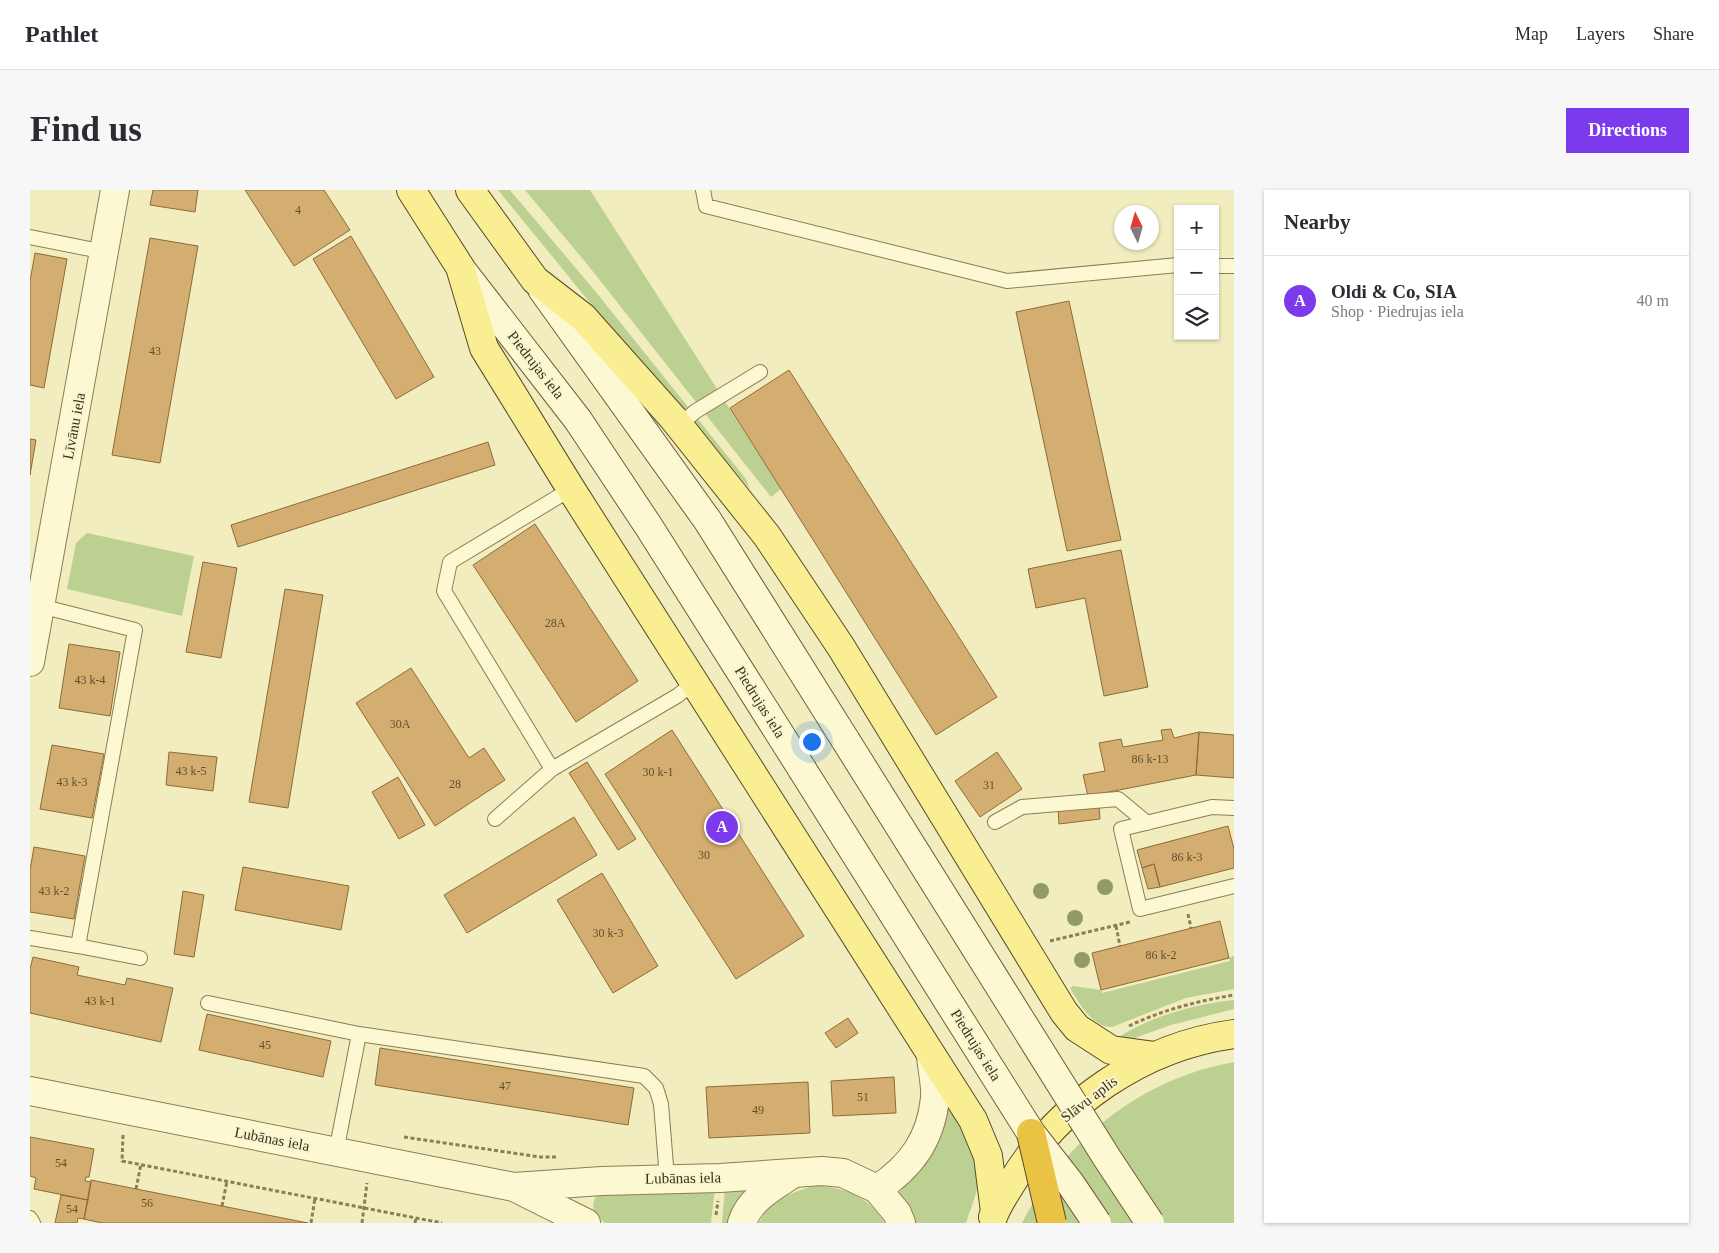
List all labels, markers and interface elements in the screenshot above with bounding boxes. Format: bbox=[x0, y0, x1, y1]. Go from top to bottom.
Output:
text: Pathlet bbox=[25, 21, 98, 47]
text: Map bbox=[1515, 24, 1548, 44]
text: Layers bbox=[1576, 24, 1625, 44]
text: Share bbox=[1653, 24, 1694, 44]
button: Directions bbox=[1566, 108, 1689, 153]
text: Find us bbox=[30, 110, 142, 149]
house number: 4 bbox=[295, 203, 301, 217]
north arrow bbox=[1114, 205, 1159, 250]
map controls bbox=[1174, 205, 1219, 340]
button: + bbox=[1174, 205, 1219, 250]
text: Nearby bbox=[1284, 210, 1351, 234]
button: − bbox=[1174, 250, 1219, 295]
text: Oldi & Co, SIA bbox=[1331, 281, 1457, 302]
text: A bbox=[1294, 292, 1306, 309]
text: 40 m bbox=[1637, 292, 1669, 309]
button: layers bbox=[1174, 295, 1219, 340]
text: Shop · Piedrujas iela bbox=[1331, 303, 1464, 320]
street label: Piedrujas iela bbox=[505, 328, 568, 402]
house number: 43 bbox=[149, 344, 161, 358]
street label: Līvānu iela bbox=[60, 391, 88, 461]
house number: 28A bbox=[545, 616, 566, 630]
street label: Piedrujas iela bbox=[732, 663, 788, 741]
house number: 43 k-4 bbox=[75, 673, 106, 687]
house number: 30A bbox=[390, 717, 411, 731]
your location bbox=[799, 729, 825, 755]
house number: 86 k-13 bbox=[1132, 752, 1169, 766]
house number: 43 k-5 bbox=[176, 764, 207, 778]
house number: 30 k-1 bbox=[643, 765, 674, 779]
house number: 43 k-3 bbox=[57, 775, 88, 789]
house number: 28 bbox=[449, 777, 461, 791]
house number: 31 bbox=[983, 778, 995, 792]
pin: A bbox=[706, 808, 738, 846]
house number: 30 bbox=[698, 848, 710, 862]
house number: 86 k-3 bbox=[1172, 850, 1203, 864]
house number: 43 k-2 bbox=[39, 884, 70, 898]
house number: 30 k-3 bbox=[593, 926, 624, 940]
house number: 86 k-2 bbox=[1146, 948, 1177, 962]
house number: 43 k-1 bbox=[85, 994, 116, 1008]
street label: Piedrujas iela bbox=[948, 1006, 1004, 1084]
house number: 45 bbox=[259, 1038, 271, 1052]
street label: Slāvu aplis bbox=[1058, 1073, 1120, 1125]
house number: 47 bbox=[499, 1079, 511, 1093]
house number: 51 bbox=[857, 1090, 869, 1104]
house number: 49 bbox=[752, 1103, 764, 1117]
street label: Lubānas iela bbox=[233, 1124, 311, 1154]
house number: 54 bbox=[55, 1156, 67, 1170]
street label: Lubānas iela bbox=[645, 1169, 722, 1187]
house number: 56 bbox=[141, 1196, 153, 1210]
house number: 54 bbox=[66, 1202, 78, 1216]

